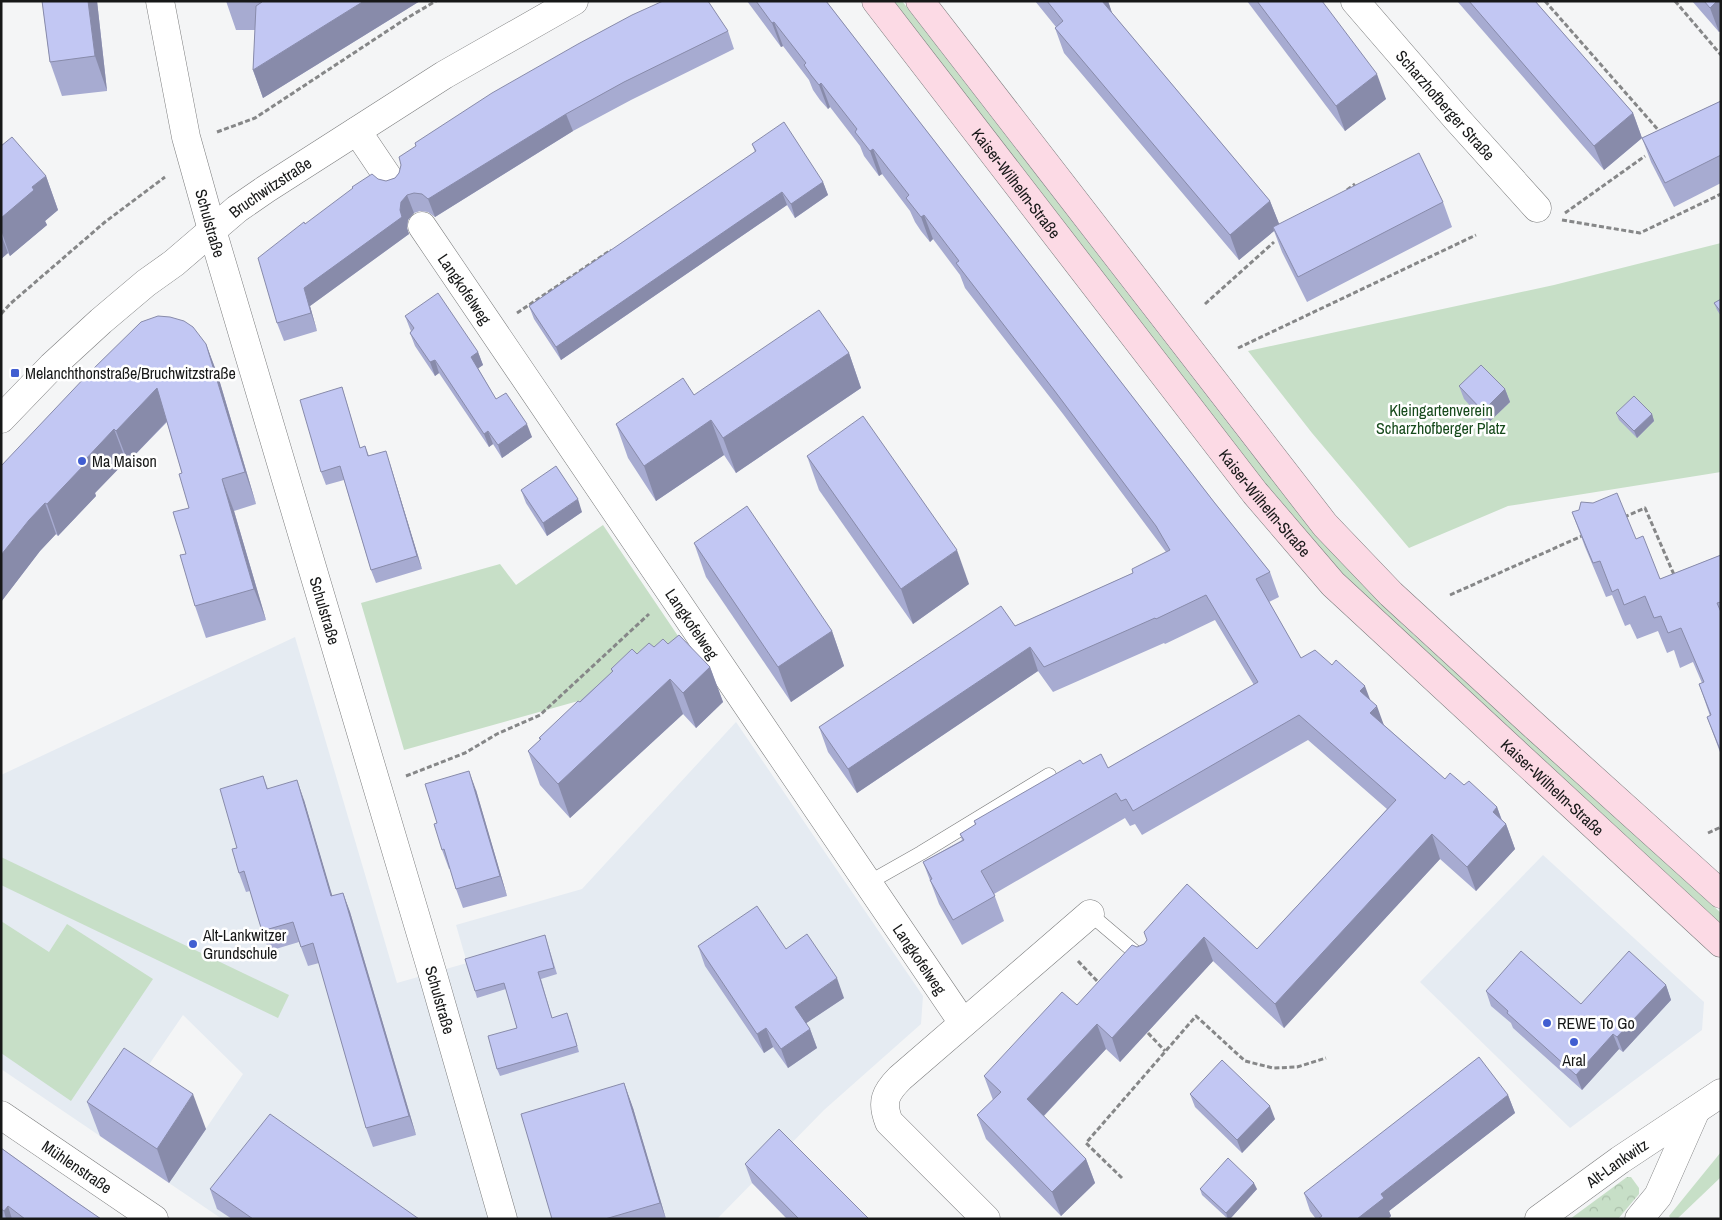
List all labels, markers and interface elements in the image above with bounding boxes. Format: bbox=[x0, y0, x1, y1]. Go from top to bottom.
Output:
street label: Scharzhofberger Straße bbox=[1391, 45, 1500, 165]
street label: Kaiser-Wilhelm-Straße bbox=[967, 124, 1066, 243]
street label: Bruchwitzstraße bbox=[224, 152, 316, 222]
street label: Schulstraße bbox=[190, 187, 231, 260]
street label: Langkofelweg bbox=[433, 249, 497, 329]
place label: Melanchthonstraße/Bruchwitzstraße bbox=[25, 362, 236, 384]
marker: Melanchthonstraße/Bruchwitzstraße bbox=[9, 367, 21, 379]
park label: Kleingartenverein Scharzhofberger Platz bbox=[1376, 399, 1506, 439]
street label: Kaiser-Wilhelm-Straße bbox=[1214, 444, 1316, 561]
place label: Ma Maison bbox=[92, 450, 157, 472]
marker: Ma Maison bbox=[76, 455, 88, 467]
street label: Schulstraße bbox=[304, 574, 345, 647]
street label: Langkofelweg bbox=[660, 584, 724, 664]
street label: Kaiser-Wilhelm-Straße bbox=[1496, 734, 1609, 841]
street label: Langkofelweg bbox=[888, 919, 952, 999]
place label: Alt-Lankwitzer Grundschule bbox=[202, 924, 287, 964]
marker: Alt-Lankwitzer Grundschule bbox=[187, 938, 199, 950]
street label: Schulstraße bbox=[420, 963, 460, 1037]
place label: REWE To Go bbox=[1557, 1012, 1635, 1034]
marker: REWE To Go bbox=[1541, 1017, 1553, 1029]
marker: Aral bbox=[1568, 1036, 1580, 1048]
place label: Aral bbox=[1561, 1049, 1586, 1071]
street label: Alt-Lankwitz bbox=[1580, 1133, 1653, 1193]
street label: Mühlenstraße bbox=[38, 1135, 116, 1198]

